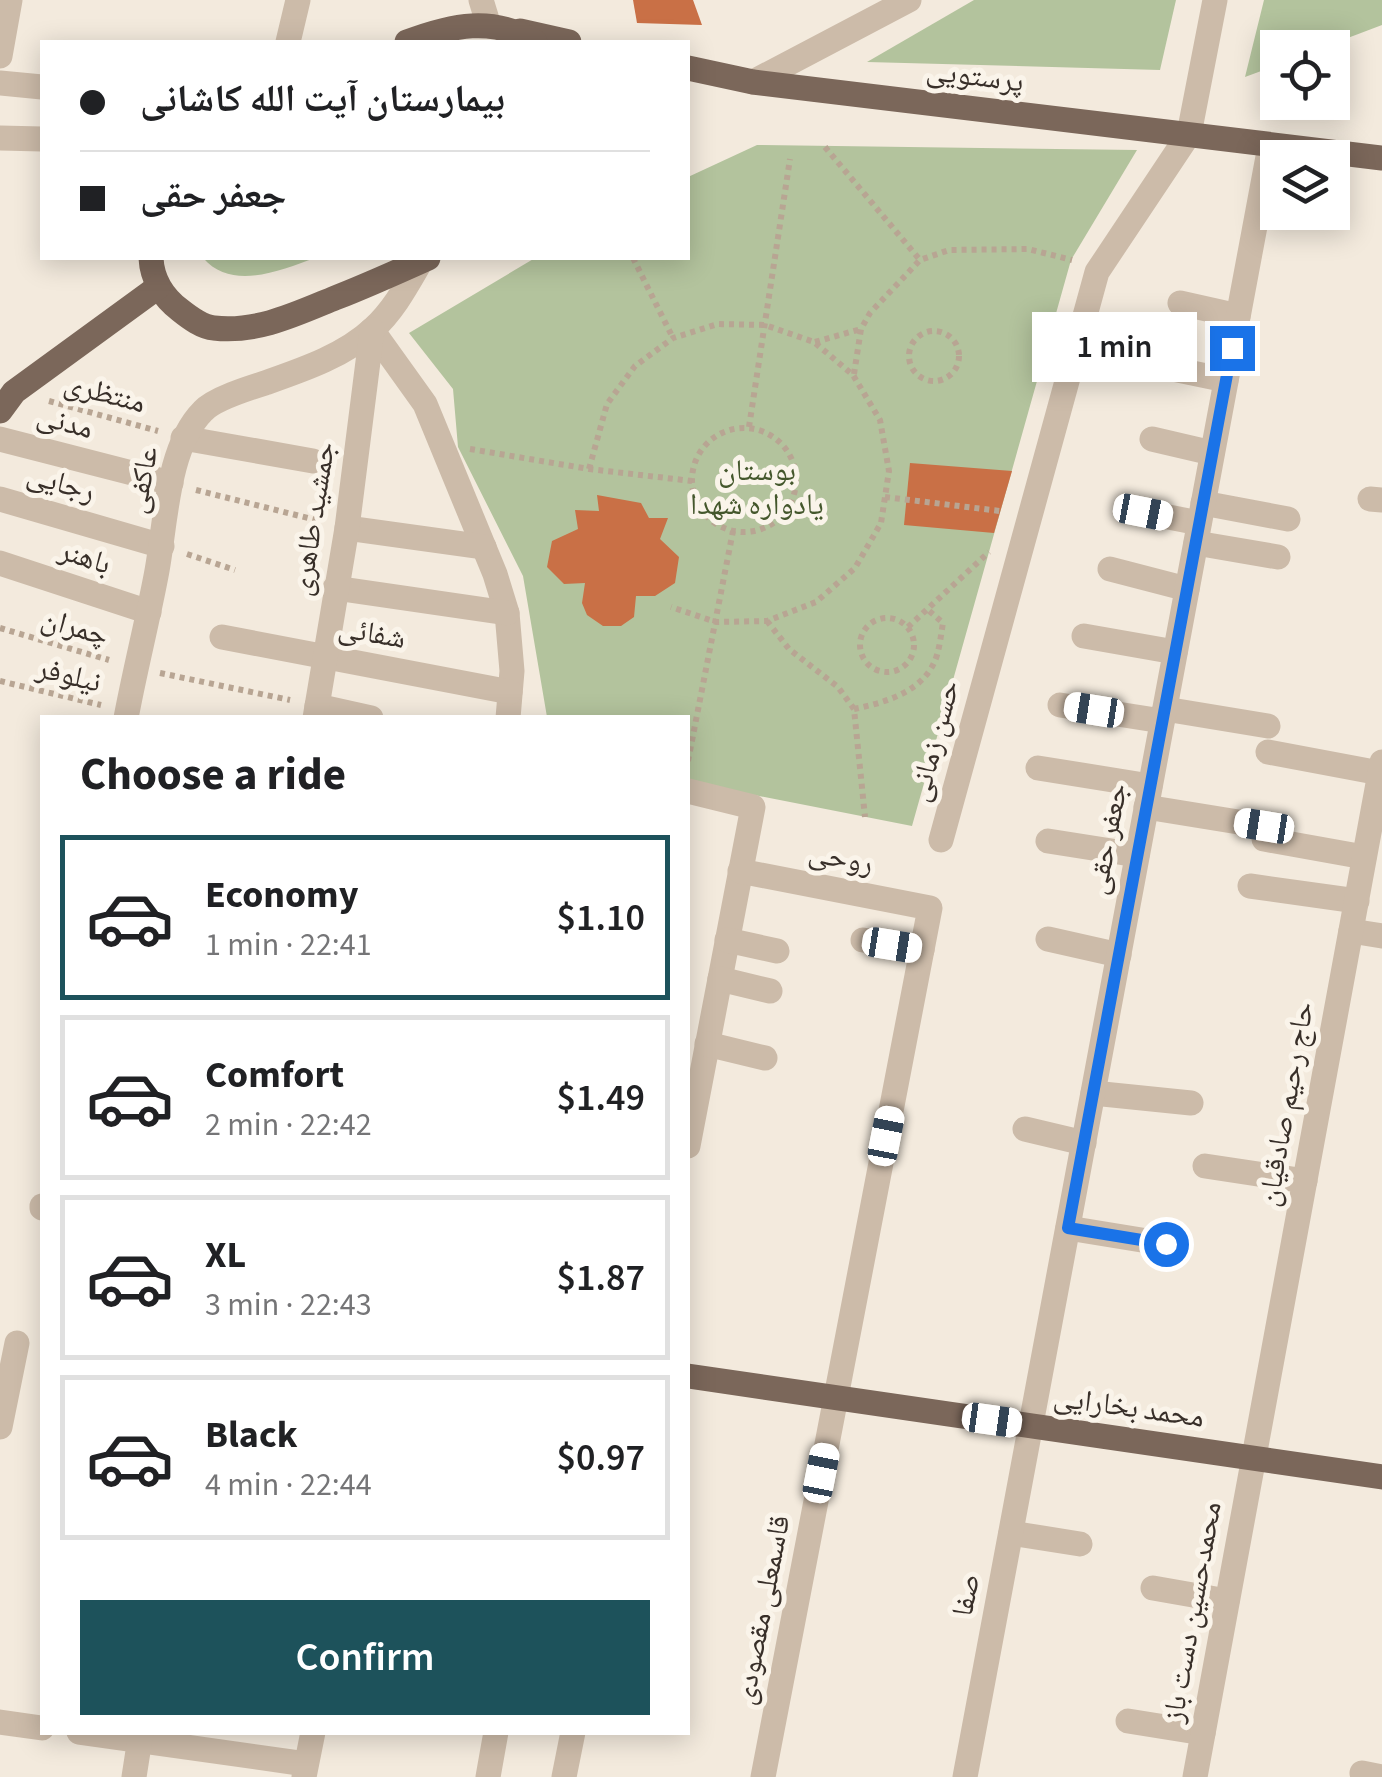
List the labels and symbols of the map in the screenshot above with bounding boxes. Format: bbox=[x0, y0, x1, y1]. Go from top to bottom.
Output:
street label: پرستویی bbox=[924, 49, 1026, 103]
callout: 1 min bbox=[1032, 313, 1197, 383]
route end bbox=[1210, 326, 1255, 371]
street label: منتظری bbox=[59, 362, 151, 424]
street label: مدنی bbox=[32, 394, 98, 450]
street label: جمشید طاهری bbox=[280, 439, 346, 599]
street label: عاکفی bbox=[114, 443, 170, 517]
park label: بوستان یادواره شهدا bbox=[690, 449, 824, 526]
street label: رجایی bbox=[22, 453, 100, 513]
car bbox=[1111, 492, 1175, 532]
street label: باهنر bbox=[53, 528, 116, 585]
street label: چمران bbox=[36, 597, 114, 657]
street label: شفائی bbox=[335, 606, 409, 660]
street label: نیلوفر bbox=[31, 646, 106, 704]
street label: حسن زمانی bbox=[897, 675, 971, 807]
car bbox=[1062, 690, 1126, 730]
street label: جعفر حقی bbox=[1075, 780, 1139, 898]
car bbox=[1232, 806, 1296, 846]
street label: روحی bbox=[805, 831, 877, 885]
car bbox=[860, 925, 924, 965]
street label: حاج رحیم صادقیان bbox=[1247, 998, 1325, 1210]
car bbox=[866, 1104, 906, 1168]
route start bbox=[1144, 1222, 1189, 1267]
street label: محمد بخارایی bbox=[1051, 1375, 1207, 1439]
car bbox=[960, 1401, 1024, 1439]
car bbox=[801, 1441, 841, 1505]
street label: محمدحسین دست باز bbox=[1151, 1498, 1233, 1727]
street label: قاسمعلی مقصودی bbox=[723, 1511, 801, 1709]
street label: صفا bbox=[941, 1570, 991, 1620]

